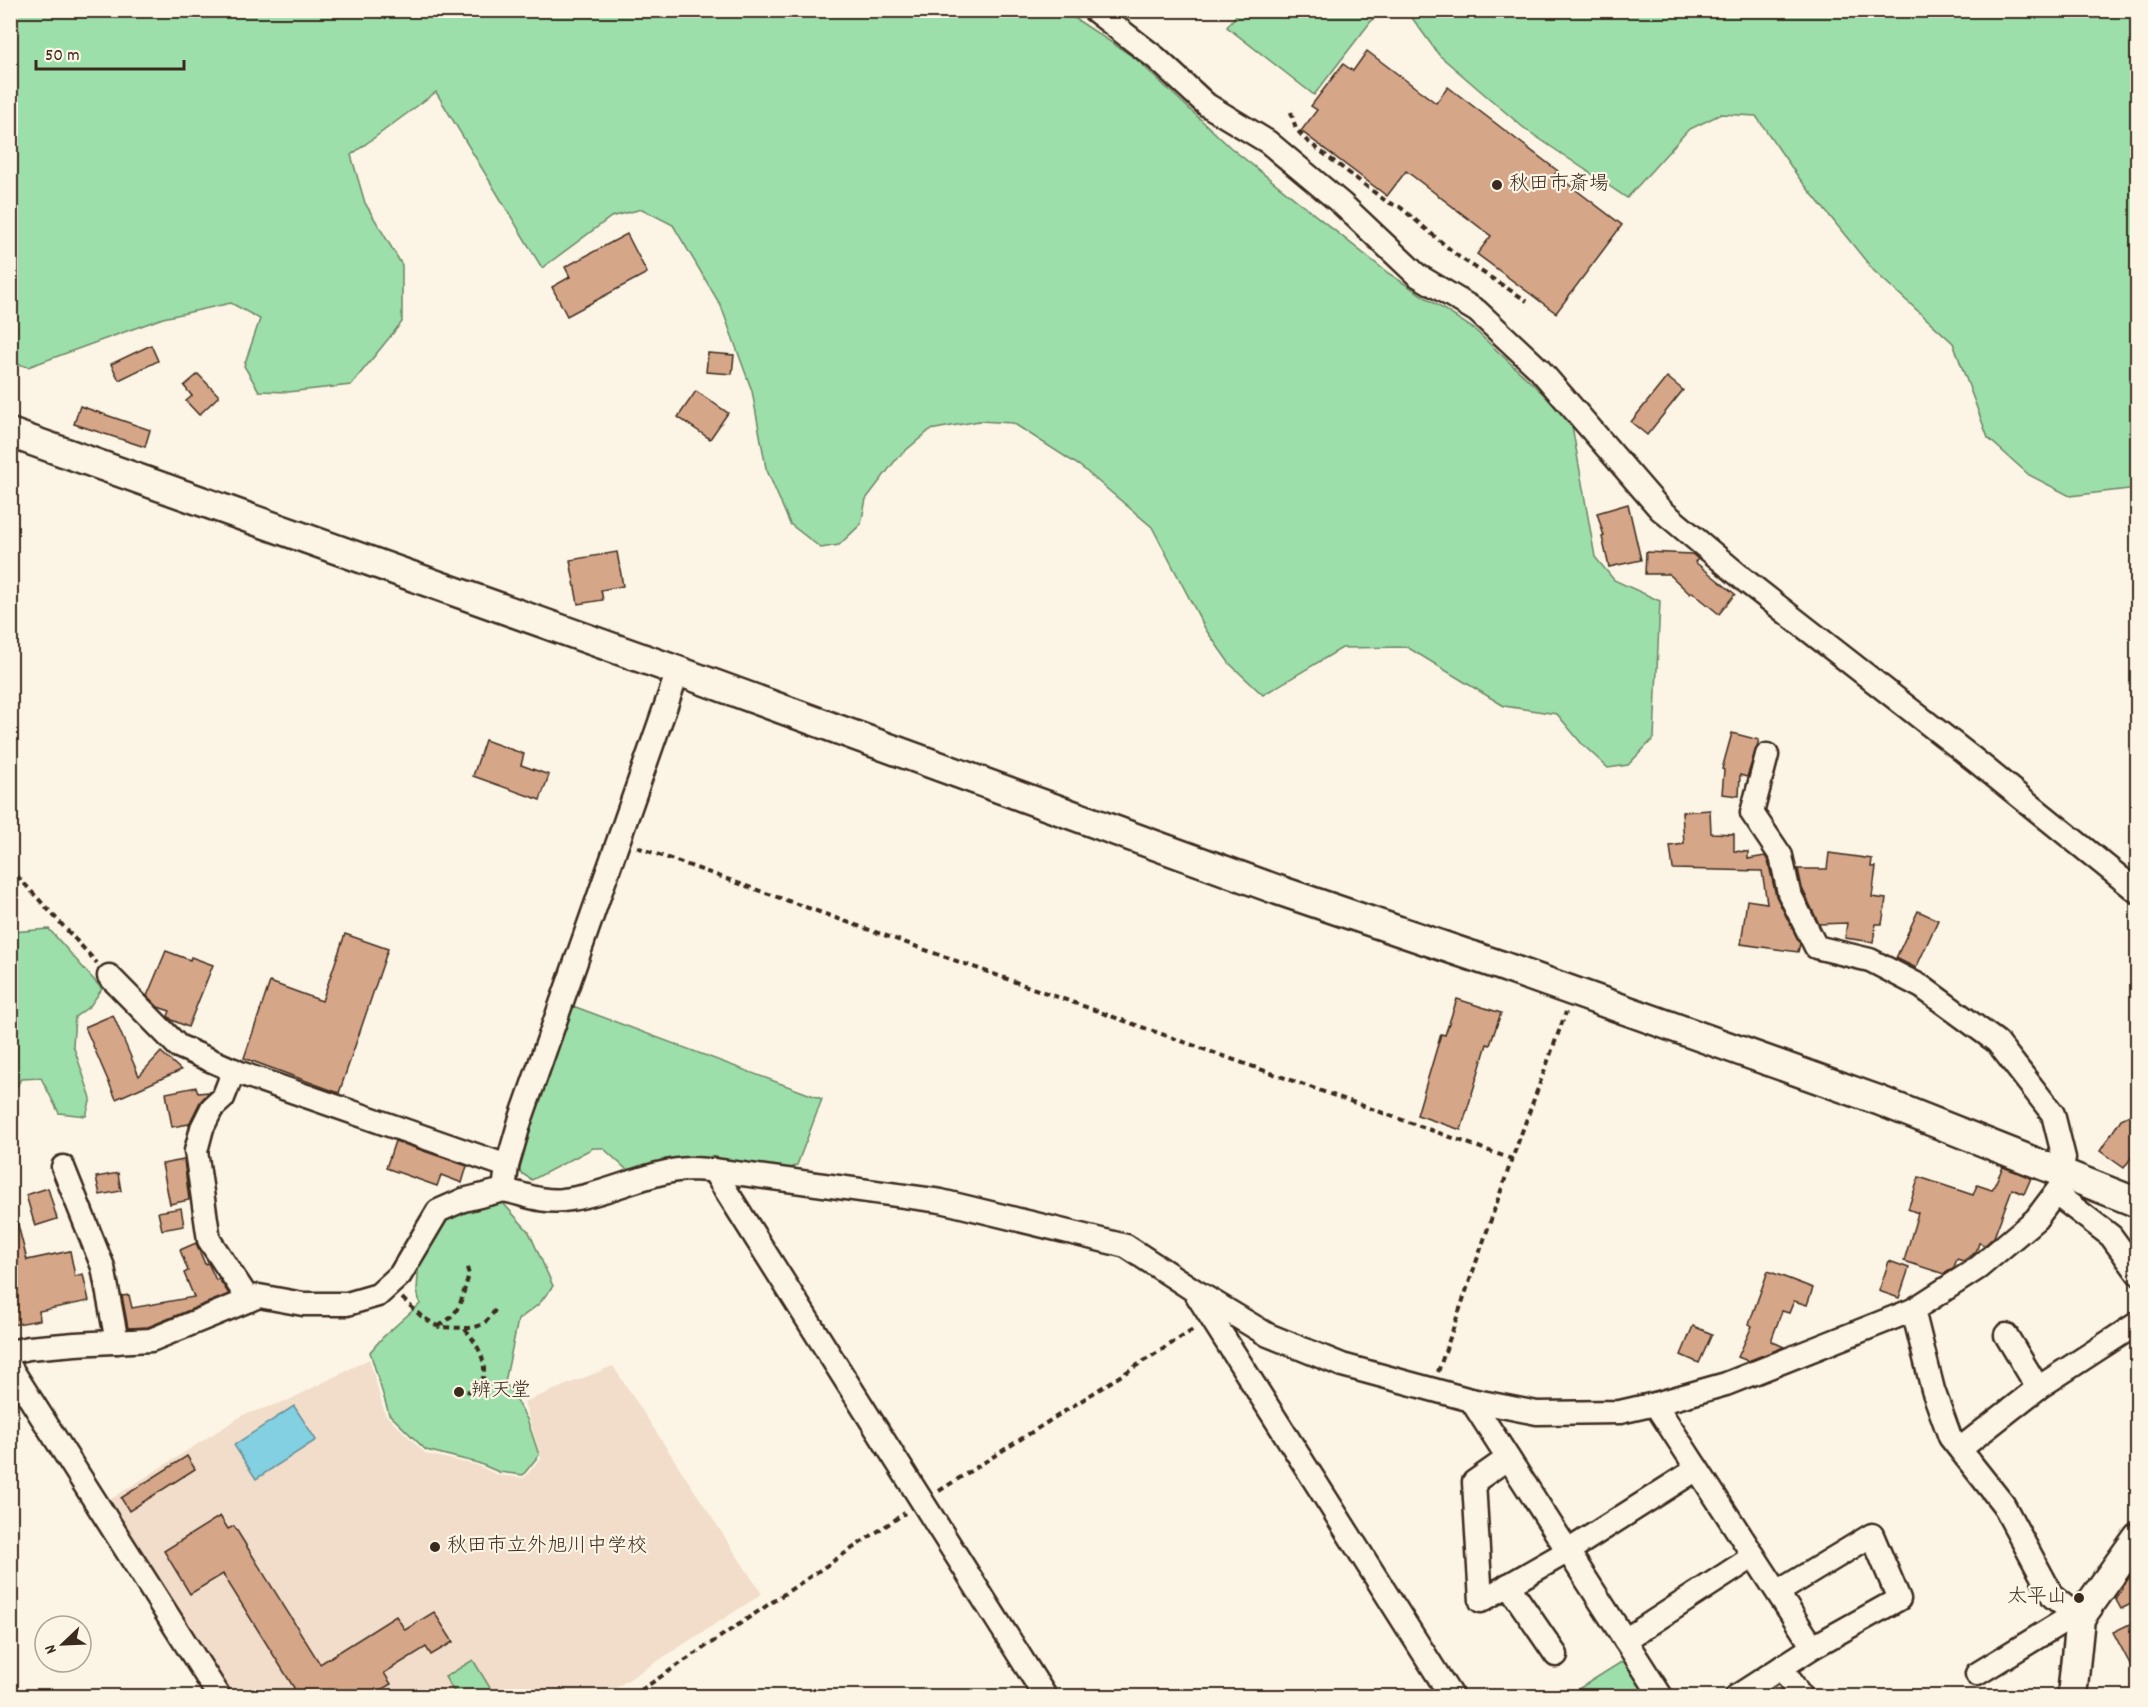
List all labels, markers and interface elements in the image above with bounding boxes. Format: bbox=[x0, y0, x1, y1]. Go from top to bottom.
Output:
scale bar bbox=[36, 33, 184, 71]
text: 50 m bbox=[45, 44, 80, 69]
place label: 秋田市斎場 bbox=[1509, 171, 1609, 199]
marker: 秋田市斎場 bbox=[1490, 178, 1504, 192]
place label: 辨天堂 bbox=[471, 1378, 531, 1406]
marker: 辨天堂 bbox=[452, 1385, 466, 1399]
place label: 秋田市立外旭川中学校 bbox=[447, 1533, 647, 1561]
marker: 秋田市立外旭川中学校 bbox=[428, 1540, 442, 1554]
place label: 太平山 bbox=[2007, 1584, 2067, 1612]
marker: 太平山 bbox=[2072, 1591, 2086, 1605]
north arrow bbox=[33, 1614, 93, 1674]
text: N bbox=[39, 1641, 64, 1657]

